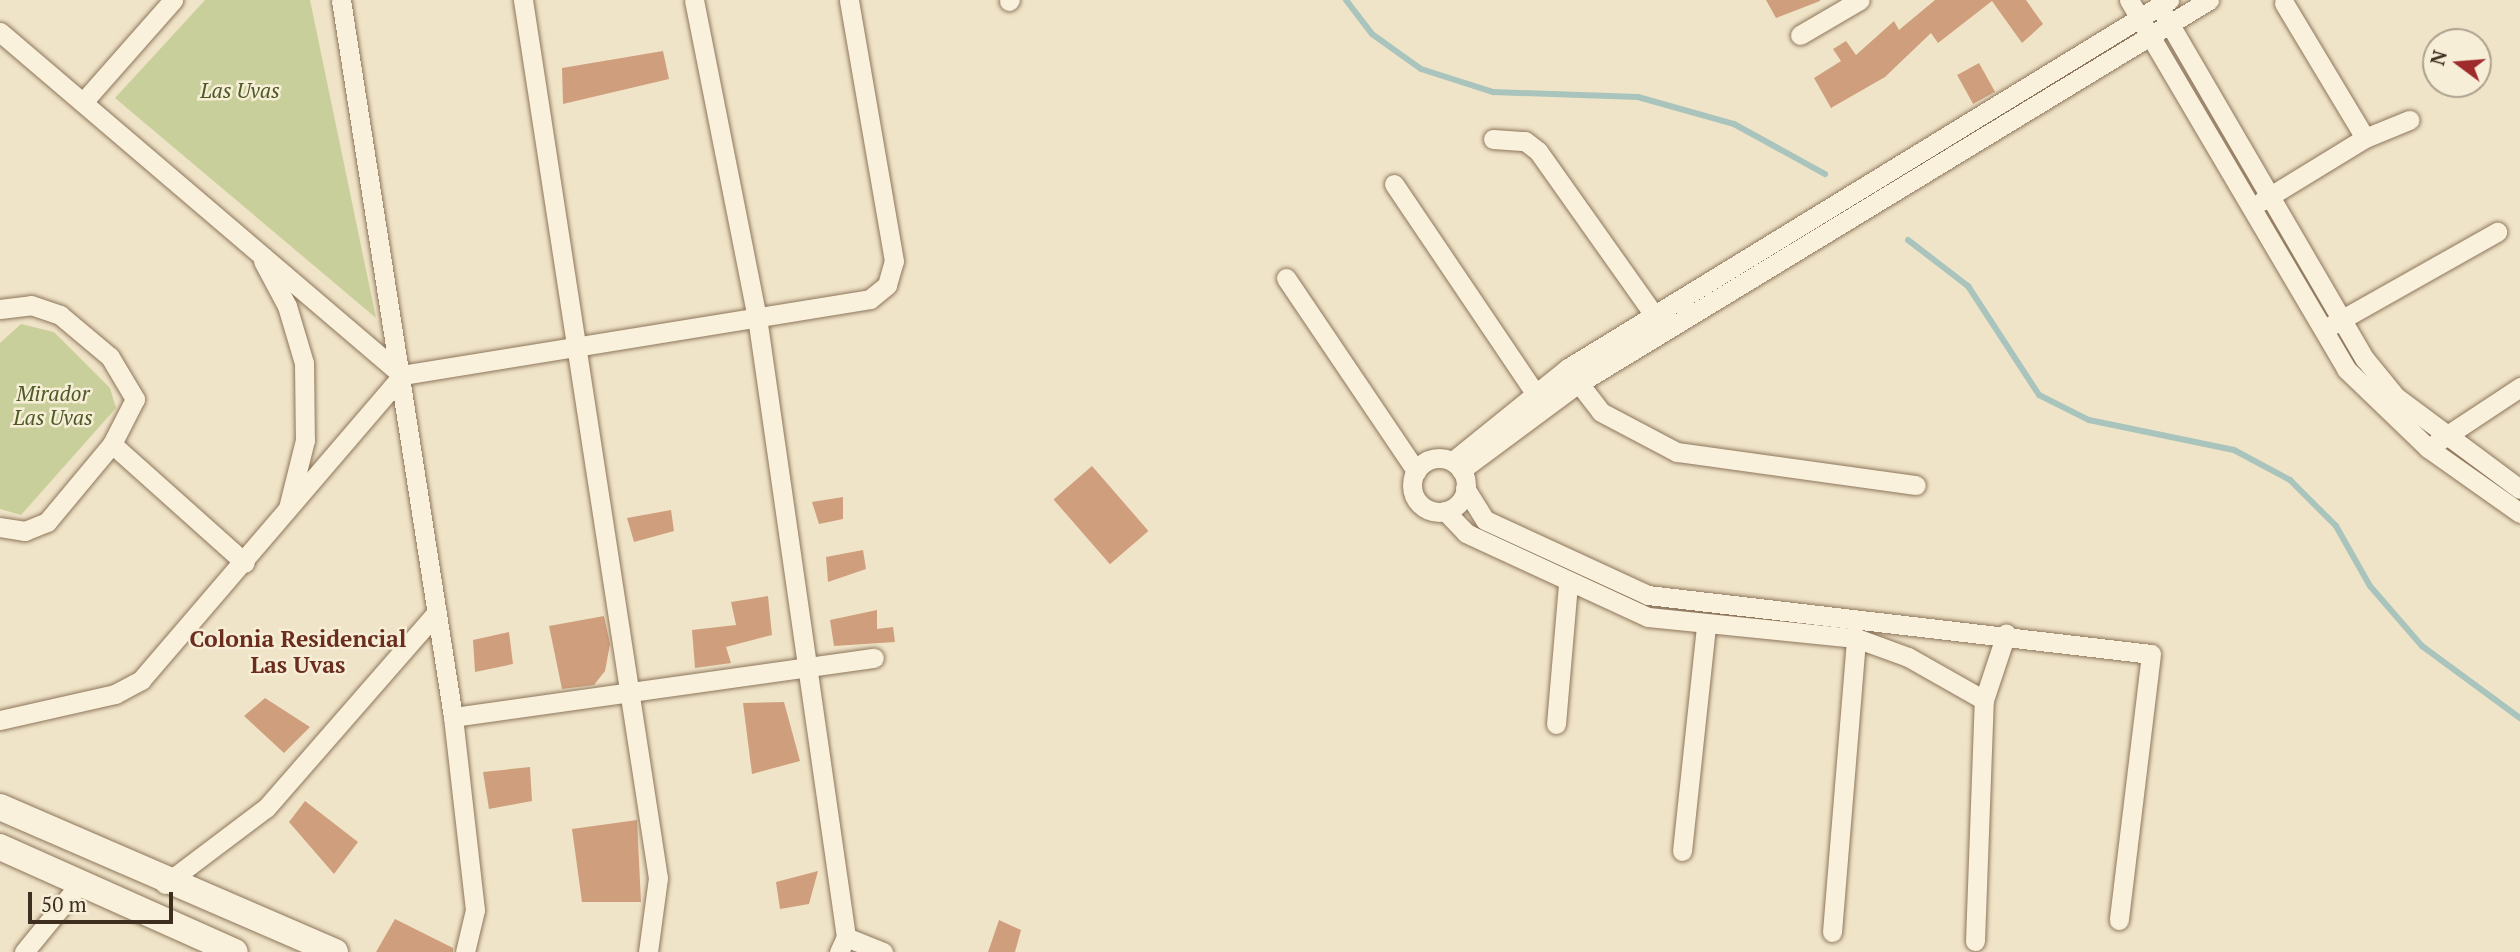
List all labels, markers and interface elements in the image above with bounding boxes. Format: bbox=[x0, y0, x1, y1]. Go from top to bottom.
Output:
north arrow bbox=[2422, 28, 2492, 98]
text: N bbox=[2424, 47, 2452, 68]
park label: Las Uvas bbox=[200, 77, 280, 103]
park label: Mirador Las Uvas bbox=[13, 380, 93, 430]
district label: Colonia Residencial Las Uvas bbox=[190, 625, 406, 679]
scale bar bbox=[32, 878, 177, 922]
text: 50 m bbox=[41, 890, 87, 918]

